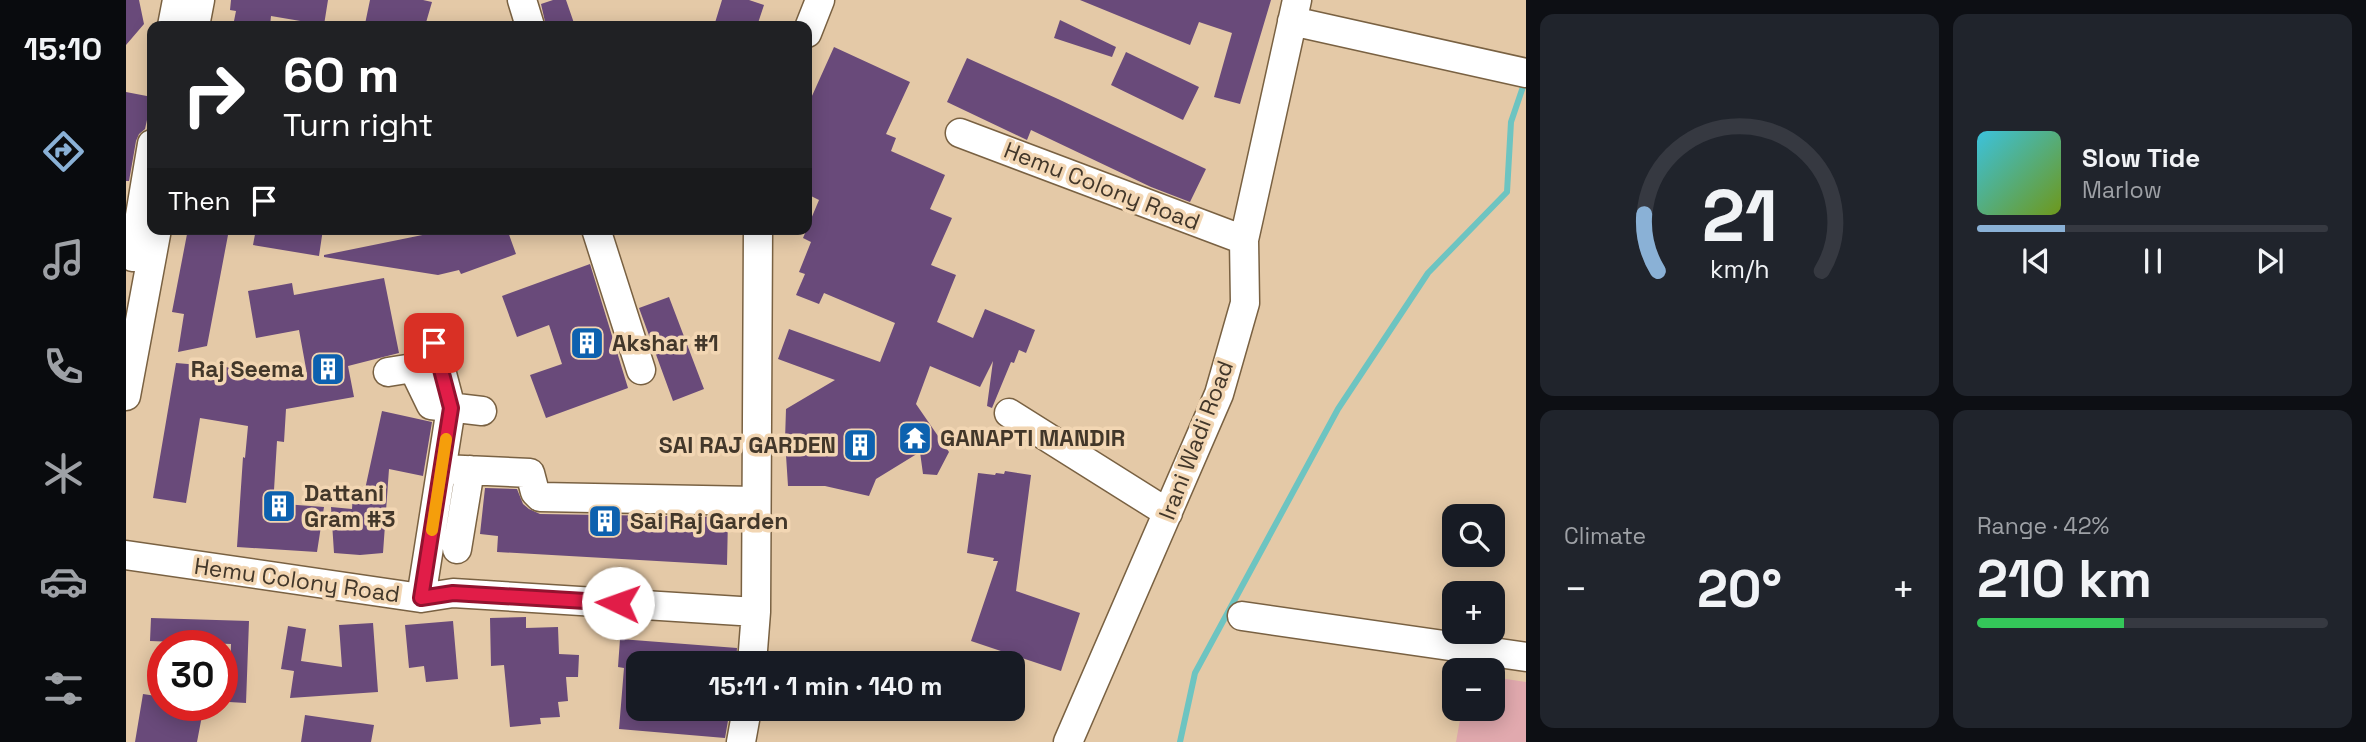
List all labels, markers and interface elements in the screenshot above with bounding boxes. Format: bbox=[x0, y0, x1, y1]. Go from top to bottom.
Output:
text: 15:10 bbox=[24, 29, 102, 69]
text: 60 m bbox=[283, 44, 399, 106]
icon: right bbox=[168, 49, 259, 140]
text: Turn right bbox=[283, 105, 433, 145]
icon: directions bbox=[39, 127, 88, 176]
street label: Hemu Colony Road bbox=[1000, 135, 1204, 237]
text: Slow Tide bbox=[2082, 141, 2200, 175]
text: 21 bbox=[1701, 170, 1778, 263]
text: Marlow bbox=[2082, 175, 2162, 205]
icon: arrive bbox=[245, 182, 283, 220]
text: Then bbox=[168, 184, 231, 218]
icon: music bbox=[39, 235, 88, 284]
icon: previous bbox=[2017, 242, 2055, 280]
icon: pause bbox=[2134, 242, 2172, 280]
icon: next bbox=[2251, 242, 2289, 280]
text: km/h bbox=[1710, 253, 1769, 285]
pin bbox=[404, 313, 464, 373]
icon: arrive bbox=[415, 324, 453, 362]
building icon: Akshar #1 bbox=[568, 324, 606, 362]
place label: Akshar #1 bbox=[612, 328, 719, 358]
icon: phone bbox=[39, 342, 88, 391]
building icon: Raj Seema bbox=[309, 350, 347, 388]
place label: Raj Seema bbox=[191, 354, 304, 384]
street label: Irani Wadi Road bbox=[1152, 356, 1240, 524]
temple icon: GANAPTI MANDIR bbox=[896, 419, 934, 457]
place label: GANAPTI MANDIR bbox=[940, 423, 1125, 453]
building icon: SAI RAJ GARDEN bbox=[841, 426, 879, 464]
place label: SAI RAJ GARDEN bbox=[659, 430, 836, 460]
icon: climate bbox=[39, 449, 88, 498]
place label: Dattani Gram #3 bbox=[304, 478, 395, 534]
building icon: Dattani Gram #3 bbox=[260, 487, 298, 525]
building icon: Sai Raj Garden bbox=[586, 502, 624, 540]
map controls bbox=[1442, 504, 1505, 721]
button: search bbox=[1442, 504, 1505, 567]
place label: Sai Raj Garden bbox=[630, 506, 788, 536]
text: Range · 42% bbox=[1977, 511, 2109, 541]
text: Climate bbox=[1564, 521, 1646, 551]
text: 210 km bbox=[1977, 546, 2152, 612]
street label: Hemu Colony Road bbox=[192, 551, 402, 609]
text: 20° bbox=[1697, 556, 1782, 622]
icon: car bbox=[39, 557, 88, 606]
text: − bbox=[1564, 565, 1588, 613]
text: + bbox=[1891, 565, 1915, 613]
position arrow bbox=[581, 566, 655, 640]
button: + bbox=[1442, 581, 1505, 644]
speed limit sign: 30 bbox=[147, 630, 238, 721]
button: − bbox=[1442, 658, 1505, 721]
icon: filters bbox=[39, 664, 88, 713]
text: 15:11 · 1 min · 140 m bbox=[709, 669, 942, 703]

